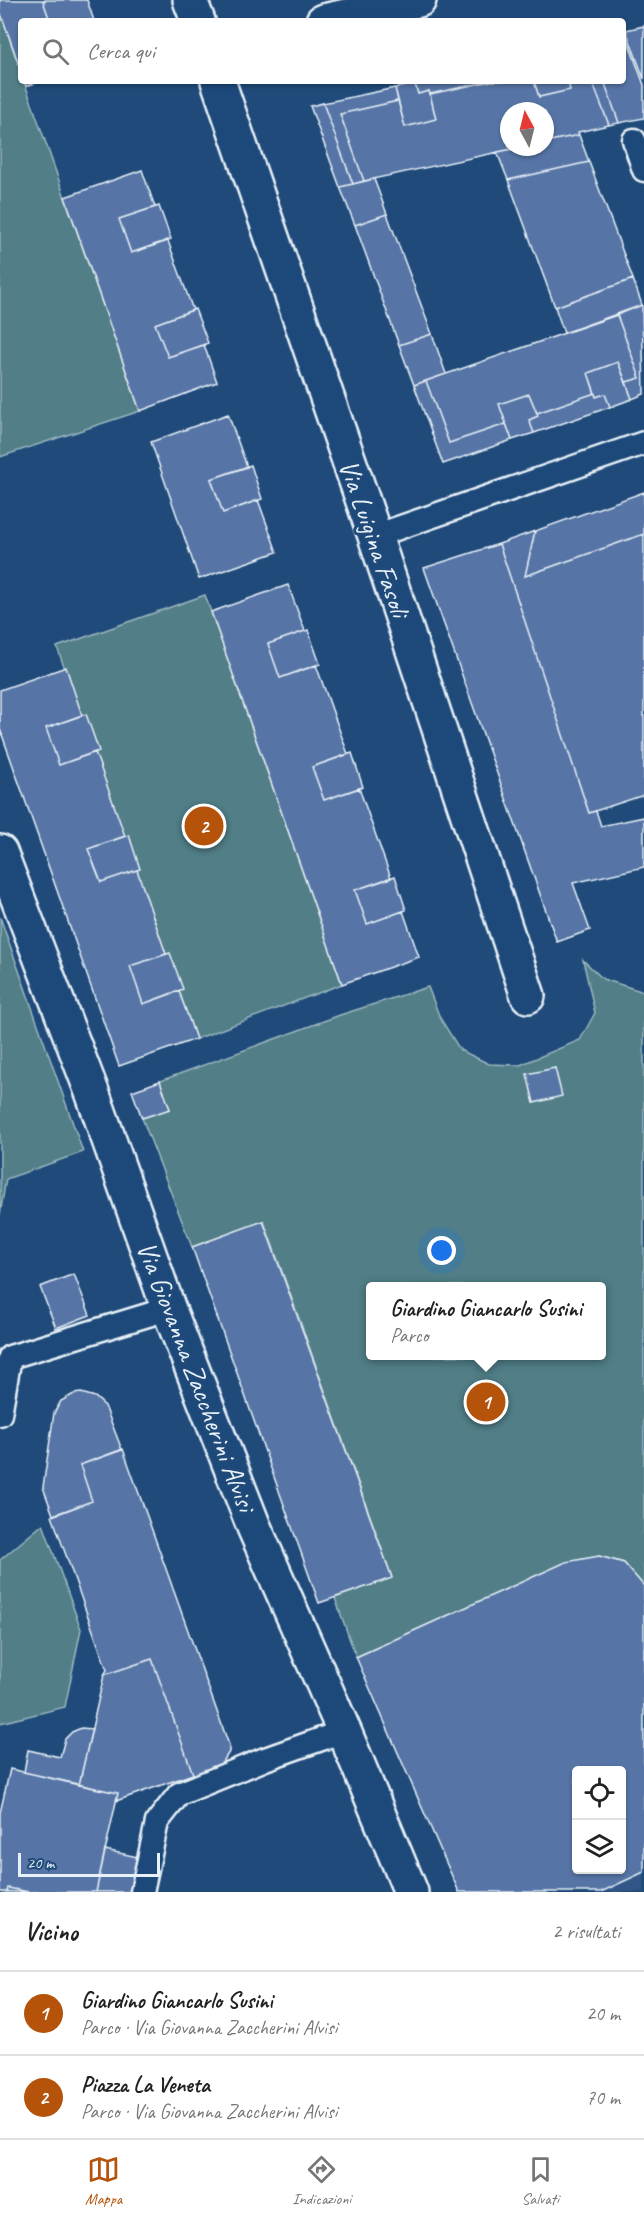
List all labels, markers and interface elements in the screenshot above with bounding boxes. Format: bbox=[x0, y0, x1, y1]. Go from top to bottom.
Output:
search box bbox=[18, 18, 626, 84]
icon: search bbox=[39, 35, 72, 68]
text: Cerca qui bbox=[87, 37, 155, 65]
north arrow bbox=[500, 102, 554, 156]
street label: Via Luigina Fasoli bbox=[331, 455, 419, 625]
pin: 2 bbox=[184, 804, 224, 848]
street label: Via Giovanna Zaccherini Alvisi bbox=[129, 1236, 265, 1519]
your location bbox=[427, 1236, 456, 1265]
popup bbox=[366, 1282, 606, 1360]
text: Giardino Giancarlo Susini bbox=[390, 1295, 582, 1323]
text: Parco bbox=[390, 1323, 429, 1348]
pin: 1 bbox=[466, 1380, 506, 1424]
map controls bbox=[572, 1766, 626, 1874]
button: locate bbox=[572, 1766, 626, 1820]
button: layers bbox=[572, 1820, 626, 1874]
scale bar bbox=[18, 1850, 160, 1878]
text: 20 m bbox=[27, 1853, 54, 1873]
text: Vicino bbox=[24, 1915, 78, 1948]
text: 2 risultati bbox=[552, 1919, 620, 1944]
text: Giardino Giancarlo Susini bbox=[81, 1987, 273, 2015]
text: 1 bbox=[39, 2001, 48, 2026]
text: 20 m bbox=[586, 2001, 620, 2026]
text: Parco · Via Giovanna Zaccherini Alvisi bbox=[81, 2015, 337, 2040]
text: Piazza La Veneta bbox=[81, 2071, 210, 2099]
text: 2 bbox=[39, 2085, 48, 2110]
text: 70 m bbox=[586, 2085, 620, 2110]
text: Parco · Via Giovanna Zaccherini Alvisi bbox=[81, 2099, 337, 2124]
tab: Mappa bbox=[85, 2153, 122, 2209]
tab: Indicazioni bbox=[292, 2153, 351, 2209]
tab: Salvati bbox=[522, 2153, 559, 2209]

